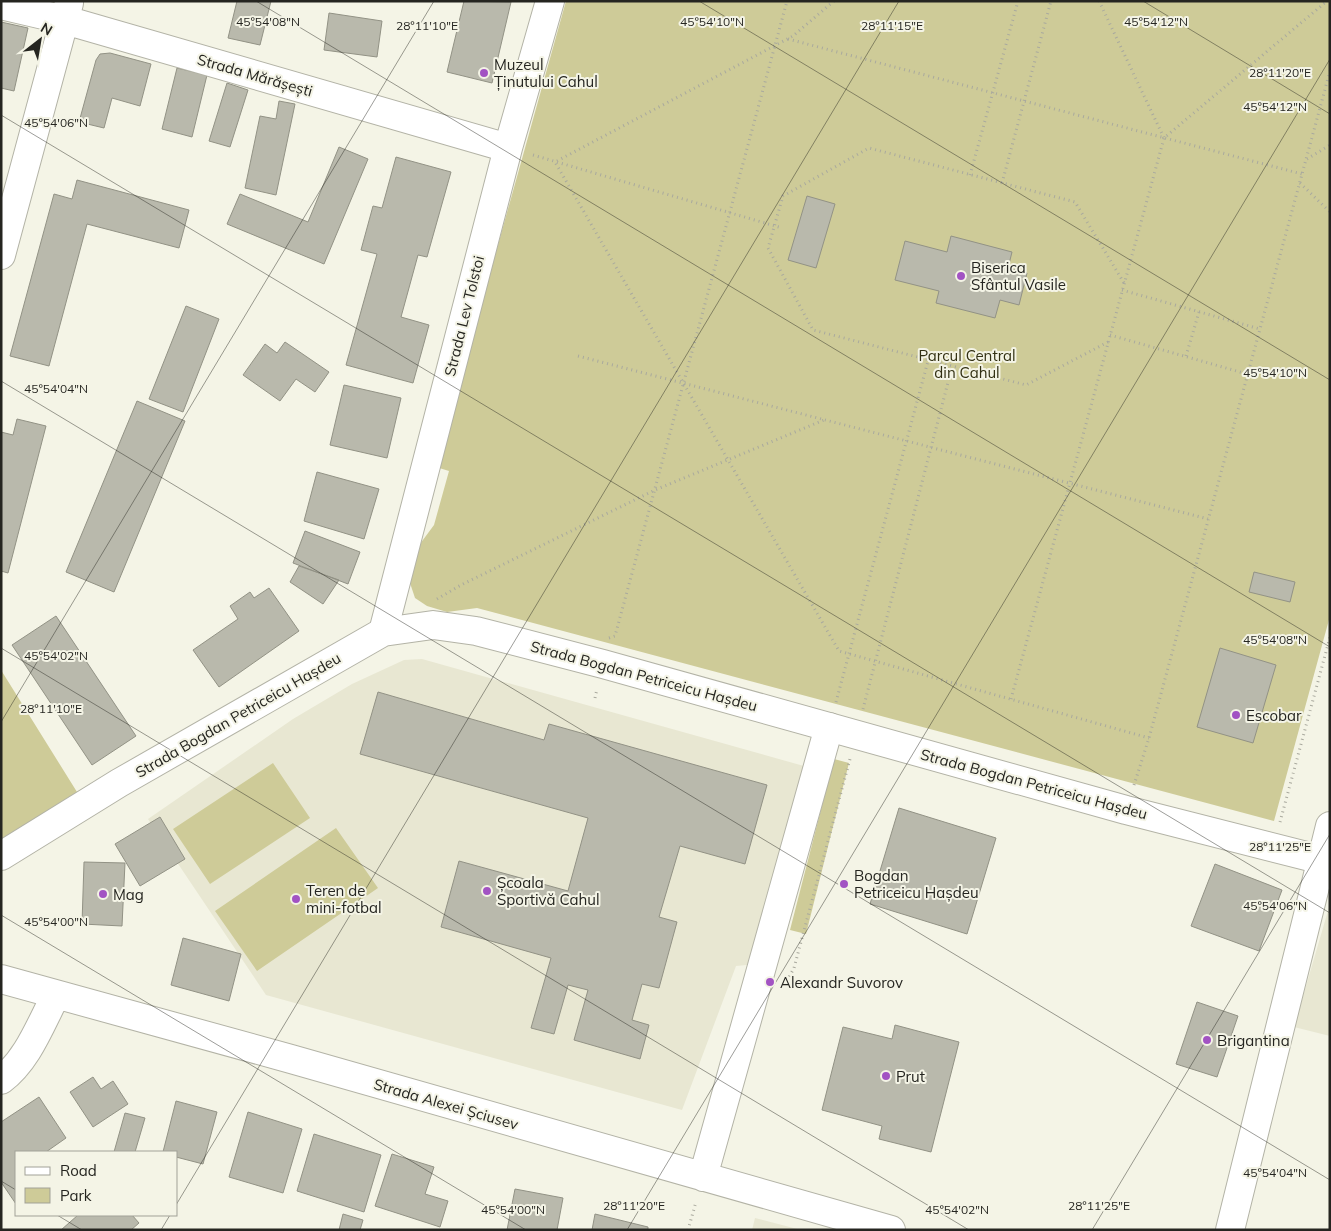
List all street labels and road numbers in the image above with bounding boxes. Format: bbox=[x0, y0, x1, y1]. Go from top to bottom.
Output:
street label: Strada Mărășești bbox=[195, 49, 315, 101]
street label: Strada Lev Tolstoi bbox=[440, 254, 488, 378]
street label: Strada Bogdan Petriceicu Hașdeu bbox=[529, 637, 759, 715]
street label: Strada Bogdan Petriceicu Hașdeu bbox=[132, 648, 344, 782]
street label: Strada Bogdan Petriceicu Hașdeu bbox=[919, 745, 1149, 823]
street label: Strada Alexei Șciusev bbox=[372, 1074, 521, 1134]

